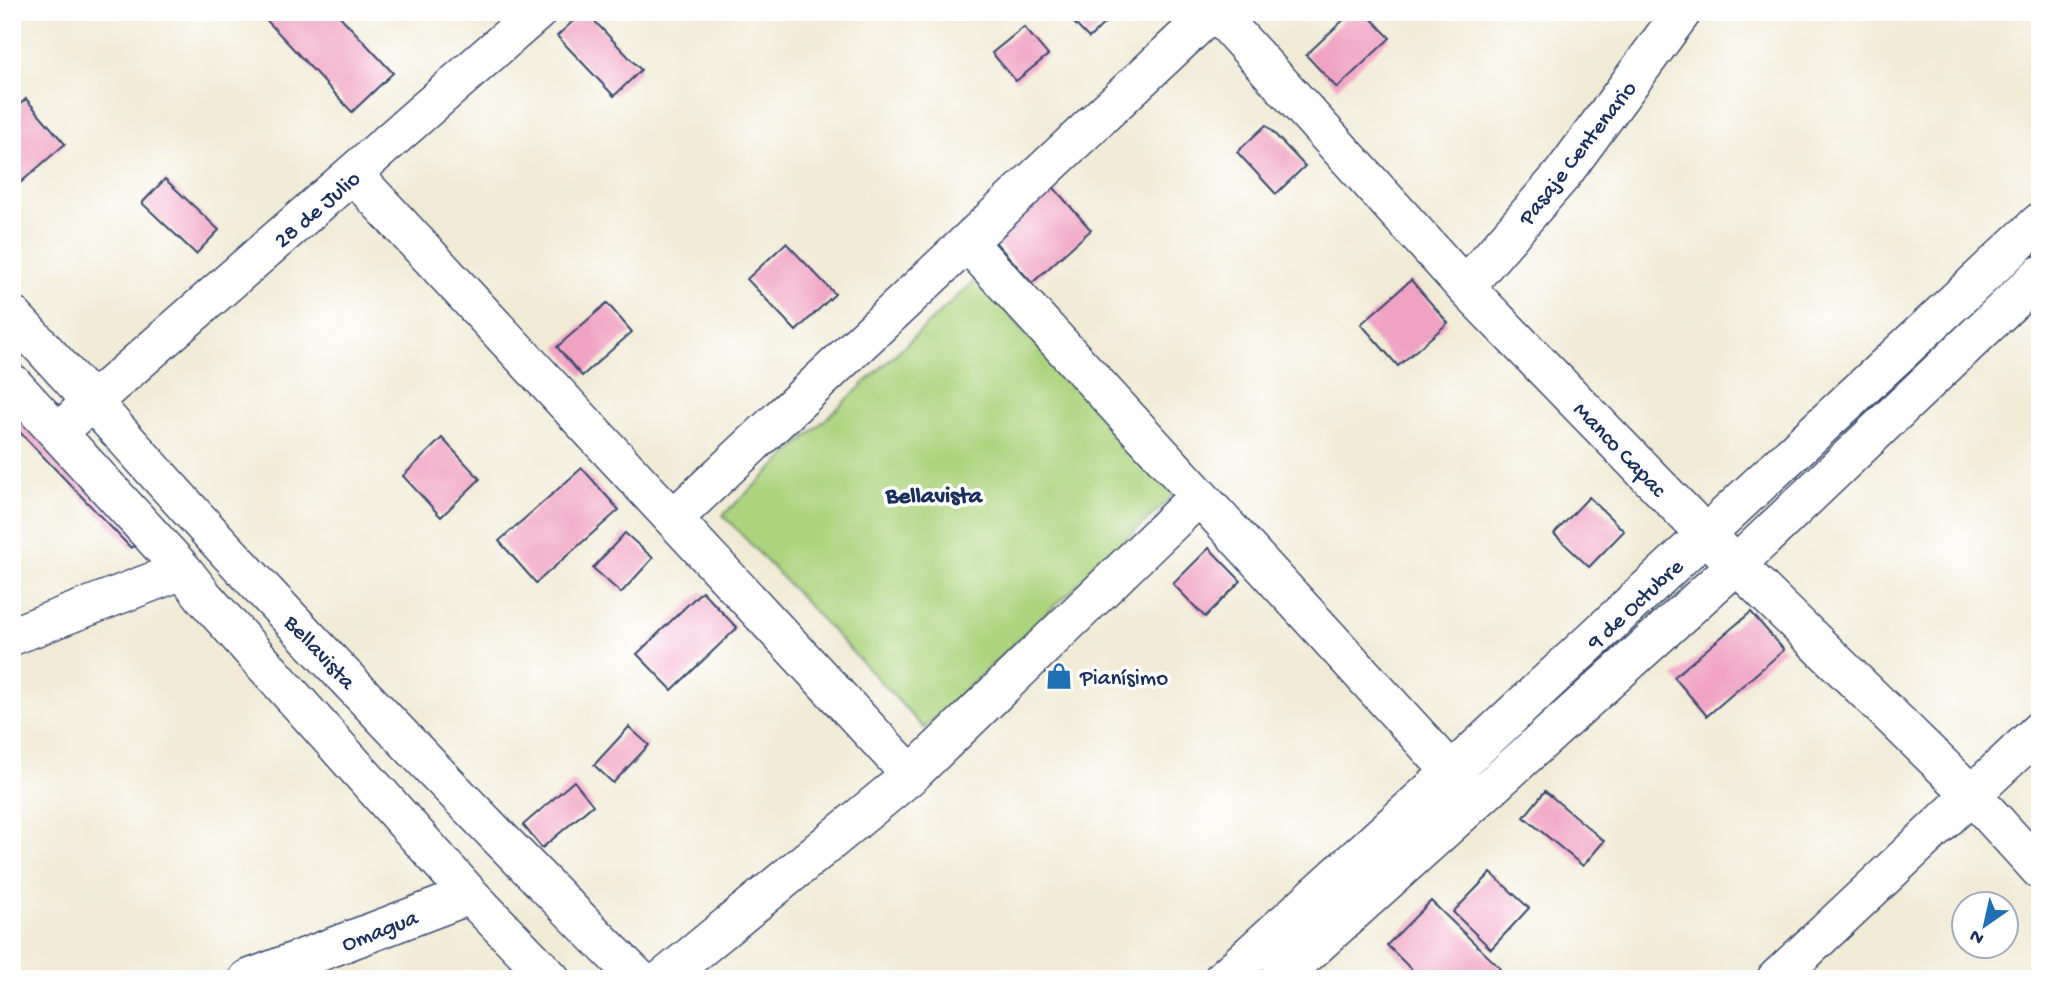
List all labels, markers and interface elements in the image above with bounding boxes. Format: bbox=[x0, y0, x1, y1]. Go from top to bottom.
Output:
street label: Pasaje Centenario bbox=[1513, 76, 1644, 233]
street label: 28 de Julio bbox=[270, 166, 367, 255]
street label: Manco Capac bbox=[1566, 397, 1671, 505]
district label: Bellavista bbox=[885, 483, 984, 512]
street label: 9 de Octubre bbox=[1582, 553, 1691, 658]
street label: Bellavista bbox=[276, 610, 361, 697]
shop icon: Pianísimo bbox=[1044, 661, 1074, 691]
place label: Pianísimo bbox=[1079, 666, 1168, 693]
north arrow bbox=[1951, 890, 2021, 960]
street label: Omagua bbox=[338, 905, 423, 959]
text: N bbox=[1966, 923, 1989, 949]

